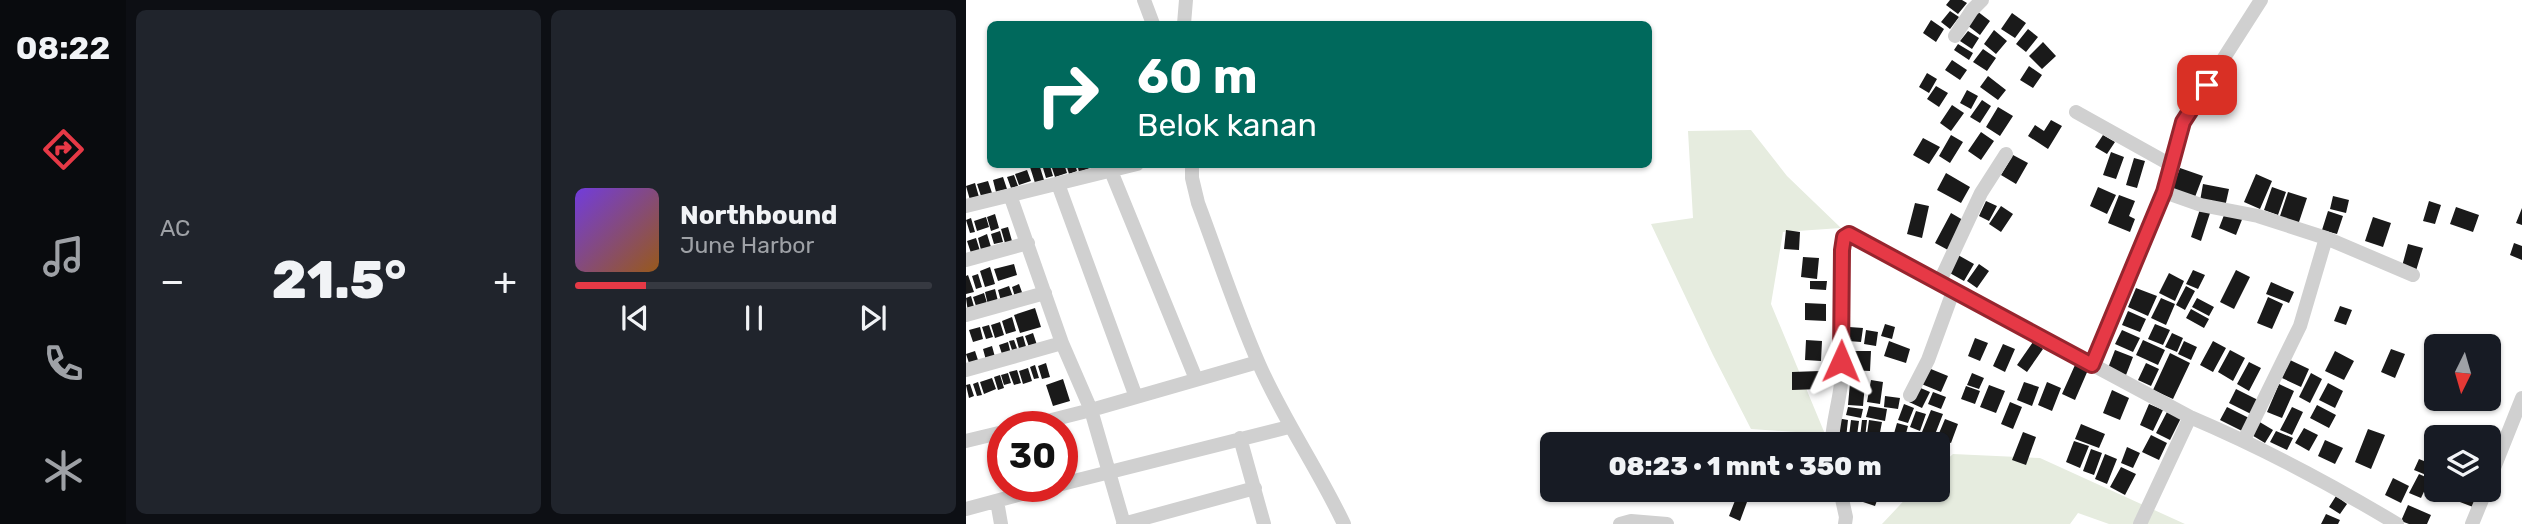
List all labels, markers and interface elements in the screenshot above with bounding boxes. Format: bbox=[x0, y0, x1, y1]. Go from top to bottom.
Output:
text: 08:22 bbox=[16, 29, 110, 67]
text: 60 m bbox=[1137, 47, 1258, 105]
icon: right bbox=[1022, 49, 1113, 140]
pin bbox=[2177, 55, 2237, 115]
icon: arrive bbox=[2188, 66, 2226, 104]
text: Belok kanan bbox=[1137, 106, 1317, 144]
icon: directions bbox=[39, 125, 88, 174]
text: Northbound bbox=[680, 200, 838, 231]
text: AC bbox=[160, 214, 190, 242]
text: June Harbor bbox=[680, 231, 814, 259]
icon: music bbox=[39, 232, 88, 281]
text: 21.5° bbox=[272, 249, 406, 311]
text: − bbox=[160, 258, 185, 304]
text: + bbox=[493, 258, 517, 304]
icon: previous bbox=[616, 299, 654, 337]
icon: pause bbox=[735, 299, 773, 337]
icon: next bbox=[854, 299, 892, 337]
position arrow bbox=[1804, 324, 1878, 398]
north arrow bbox=[2424, 334, 2501, 411]
map controls bbox=[2424, 334, 2501, 502]
icon: phone bbox=[39, 339, 88, 388]
speed limit sign: 30 bbox=[987, 411, 1078, 502]
button: layers bbox=[2424, 425, 2501, 502]
icon: climate bbox=[39, 446, 88, 495]
text: 08:23 · 1 mnt · 350 m bbox=[1608, 451, 1882, 482]

